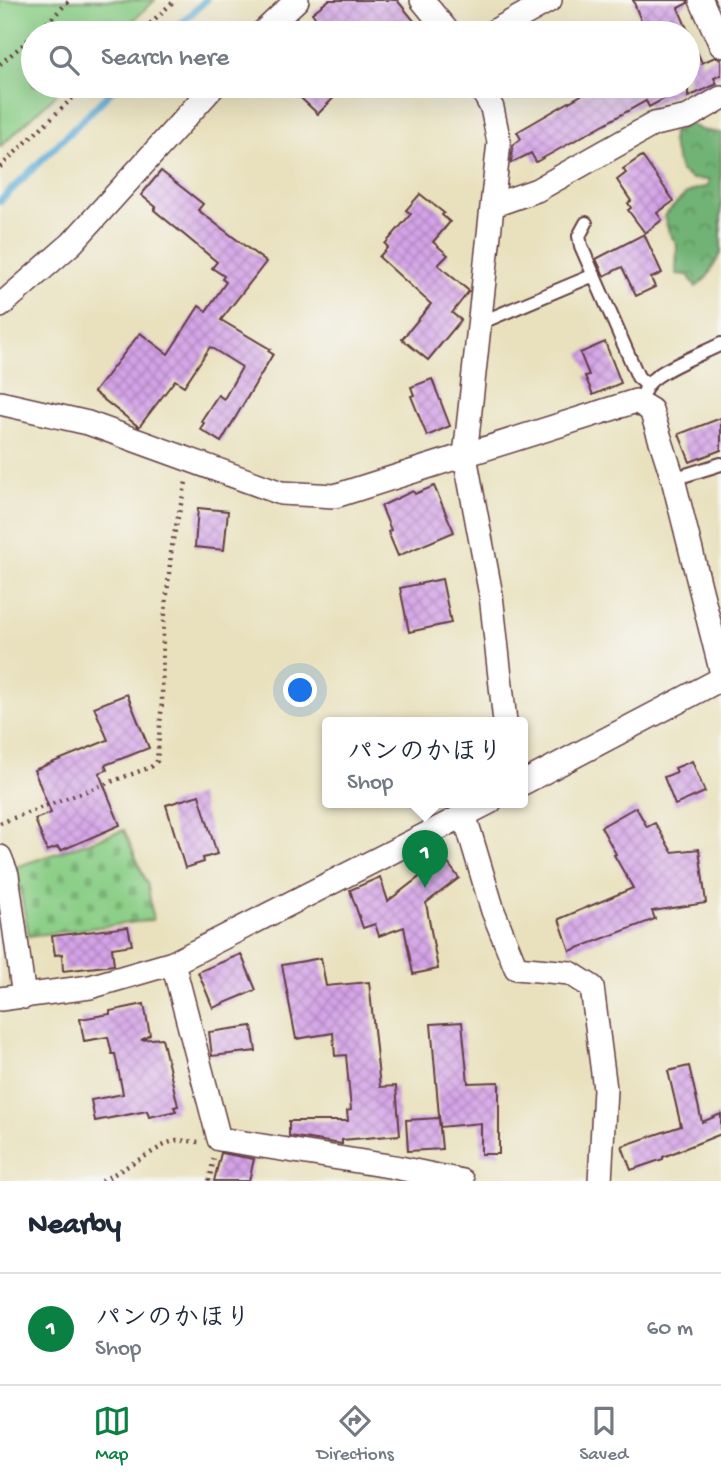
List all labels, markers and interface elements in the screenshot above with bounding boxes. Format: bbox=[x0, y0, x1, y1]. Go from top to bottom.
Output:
search box bbox=[21, 21, 700, 98]
icon: search bbox=[45, 41, 83, 79]
text: Search here bbox=[101, 44, 229, 75]
your location bbox=[283, 673, 317, 707]
popup bbox=[322, 717, 528, 808]
text: パンのかほり bbox=[347, 739, 503, 770]
text: Shop bbox=[347, 770, 393, 797]
pin: 1 bbox=[402, 830, 448, 888]
text: Nearby bbox=[28, 1209, 121, 1244]
text: パンのかほり bbox=[95, 1305, 251, 1336]
text: 1 bbox=[46, 1316, 56, 1343]
text: 60 m bbox=[647, 1316, 693, 1343]
text: Shop bbox=[95, 1336, 141, 1363]
tab: Map bbox=[93, 1402, 131, 1467]
tab: Directions bbox=[317, 1402, 394, 1467]
tab: Saved bbox=[579, 1402, 628, 1467]

